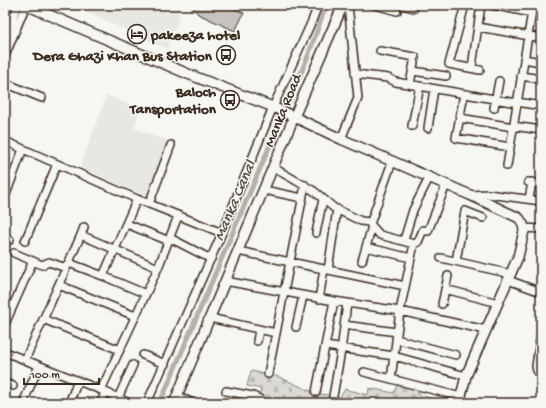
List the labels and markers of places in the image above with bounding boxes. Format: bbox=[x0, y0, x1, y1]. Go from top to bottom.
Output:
hotel icon: pakeeza hotel bbox=[126, 23, 148, 45]
place label: pakeeza hotel bbox=[150, 27, 241, 45]
bus stop icon: Dera Ghazi Khan Bus Station bbox=[215, 44, 237, 66]
place label: Dera Ghazi Khan Bus Station bbox=[31, 48, 213, 66]
place label: Baloch Tansportation bbox=[129, 84, 217, 119]
bus stop icon: Baloch Tansportation bbox=[219, 89, 241, 111]

